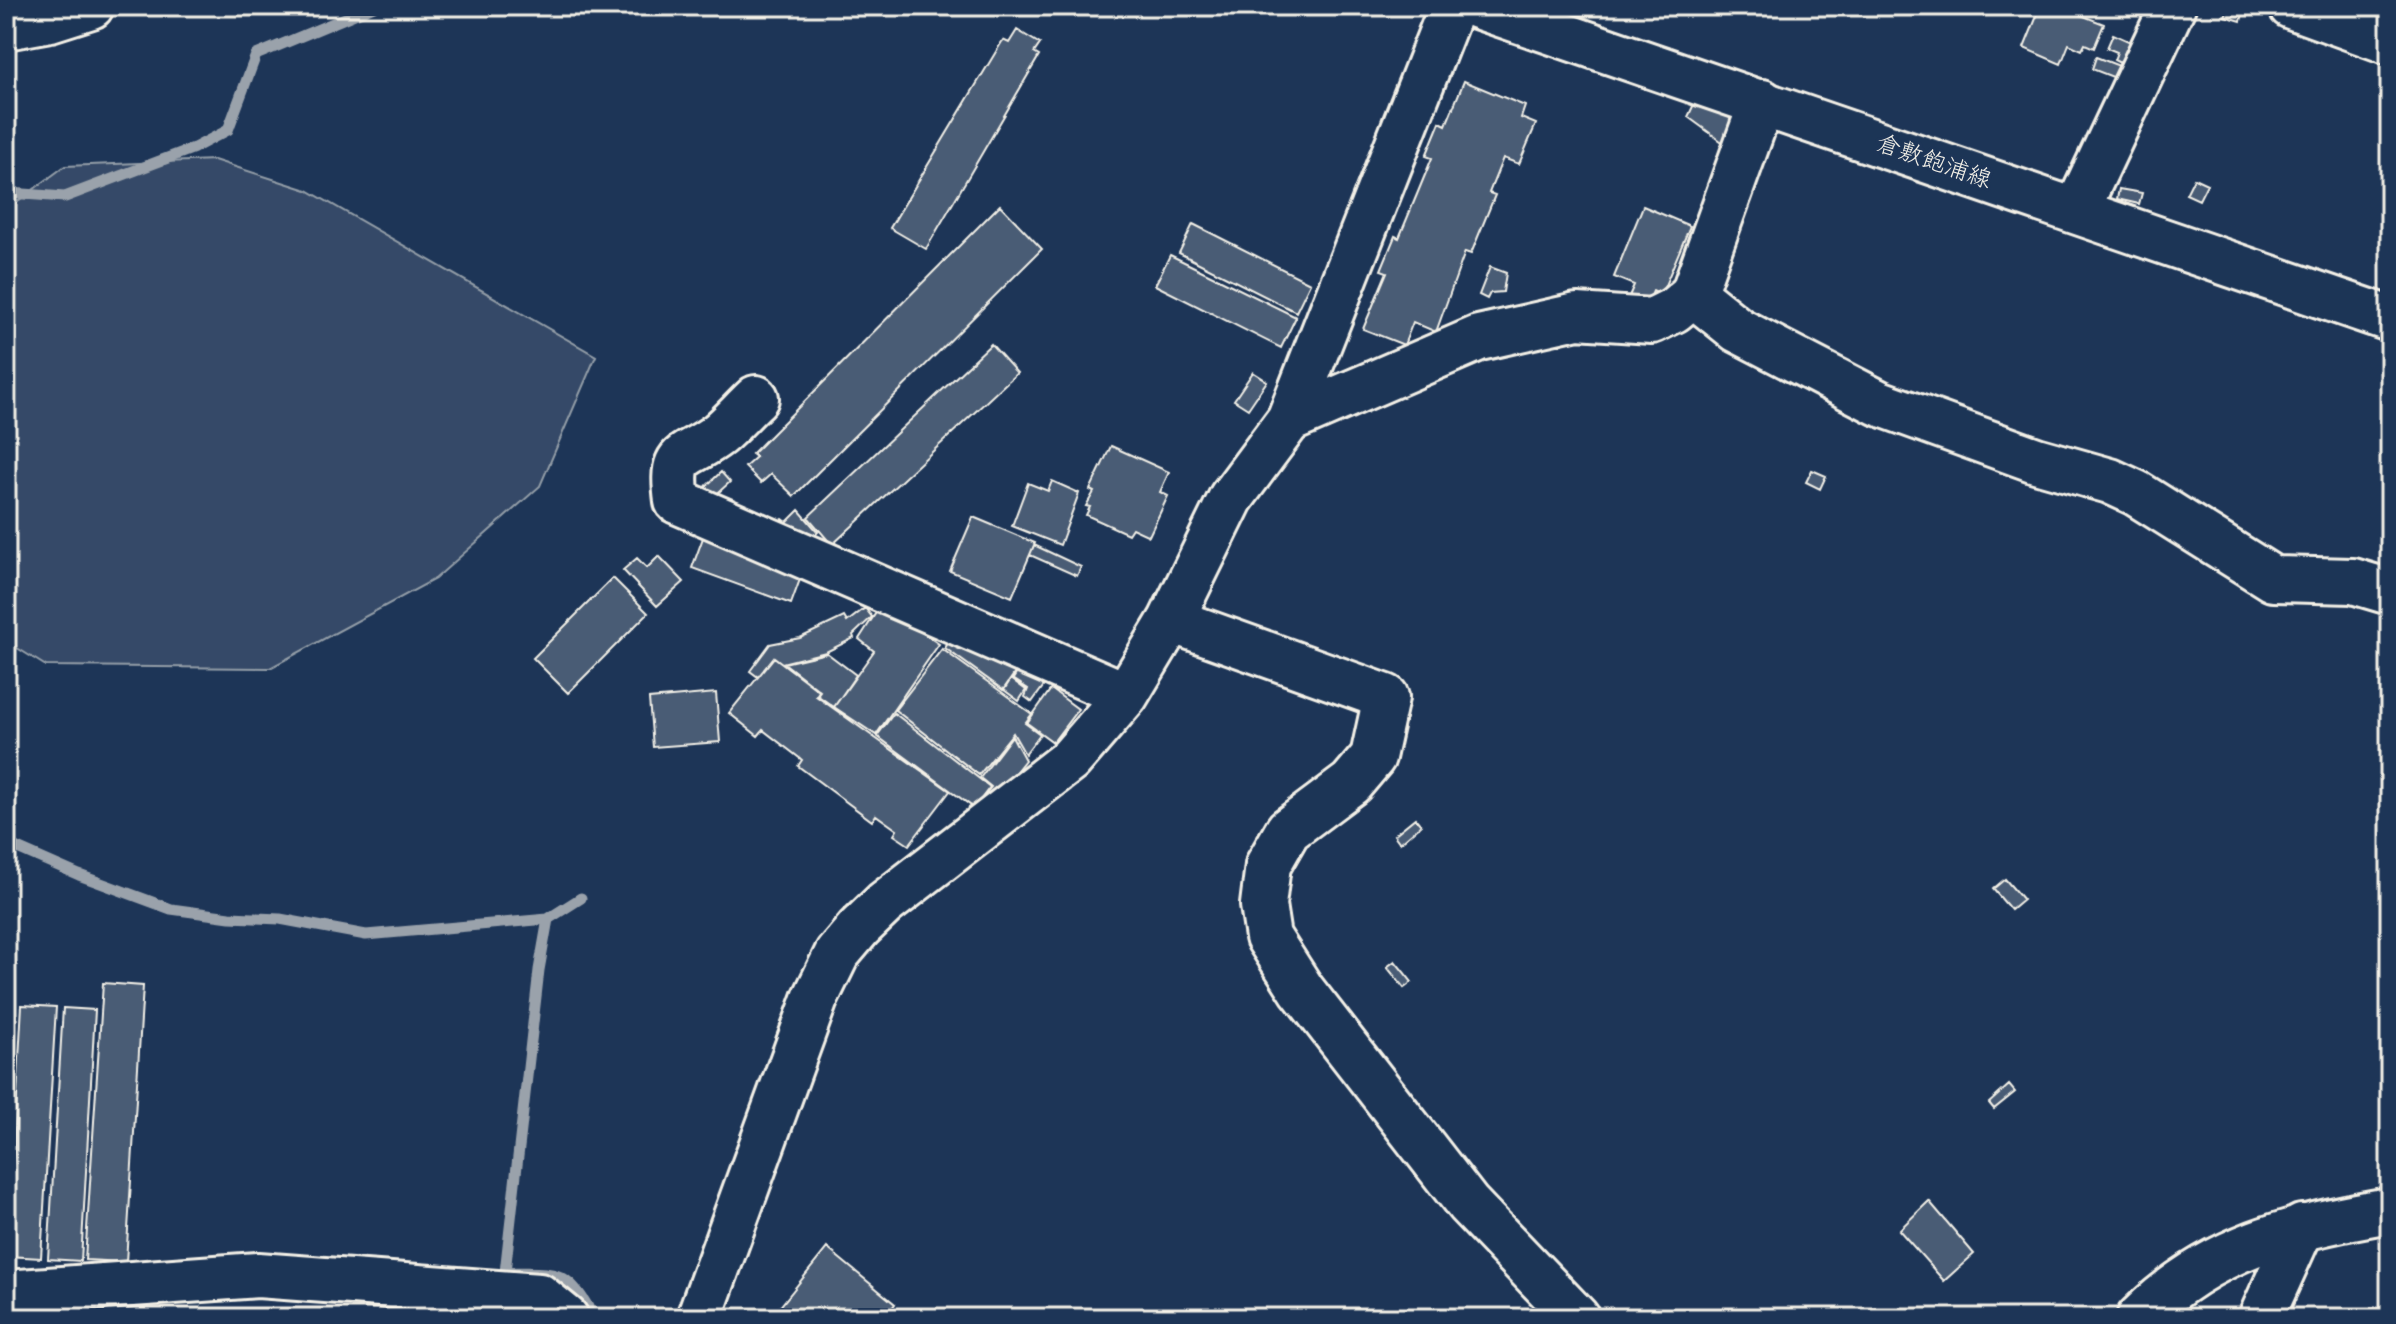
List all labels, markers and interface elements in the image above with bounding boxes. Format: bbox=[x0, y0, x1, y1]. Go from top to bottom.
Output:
street label: 倉敷飽浦線 bbox=[1872, 126, 1996, 196]

